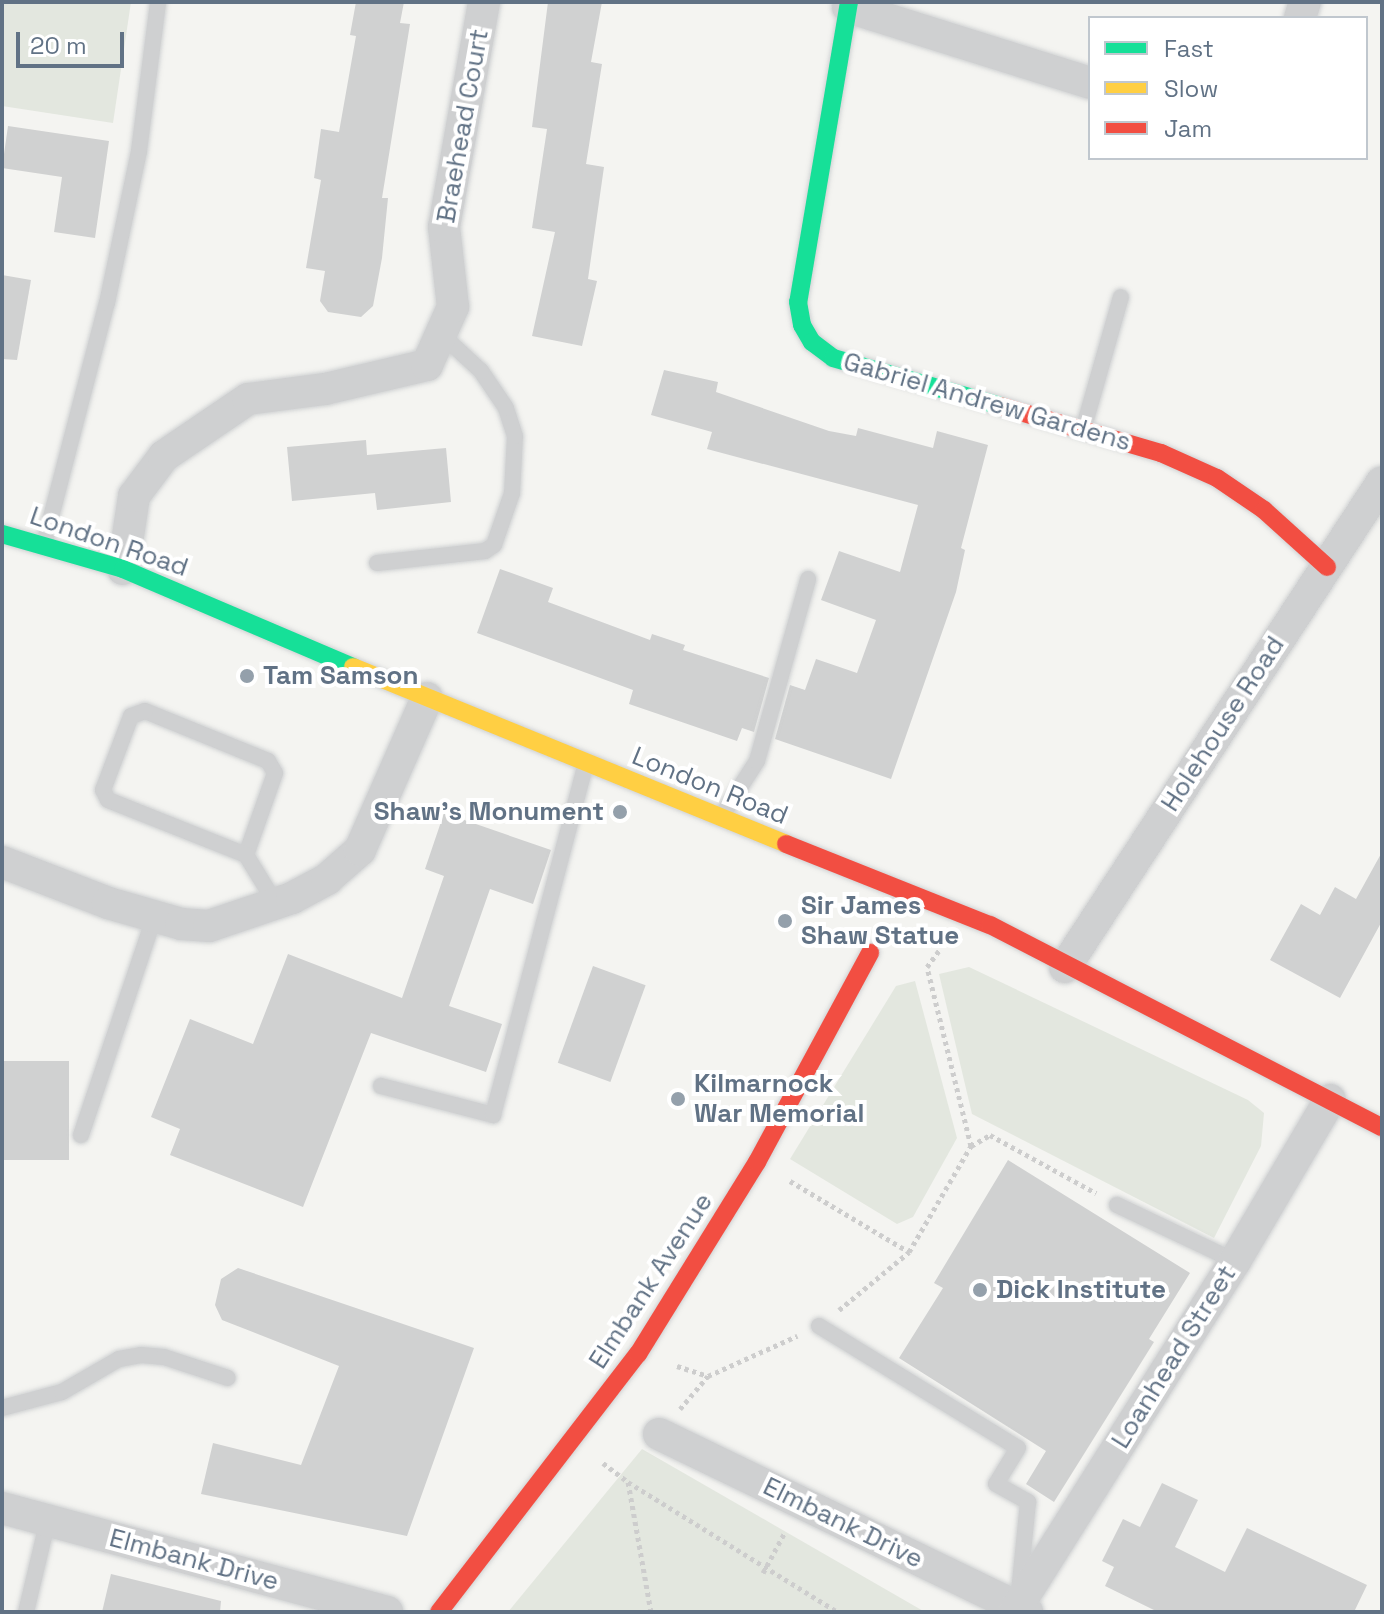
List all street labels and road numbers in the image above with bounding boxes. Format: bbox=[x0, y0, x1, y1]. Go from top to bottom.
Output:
street label: Braehead Court bbox=[431, 27, 495, 225]
street label: Gabriel Andrew Gardens bbox=[840, 346, 1134, 458]
street label: London Road bbox=[26, 500, 192, 584]
street label: Holehouse Road bbox=[1155, 631, 1291, 817]
street label: London Road bbox=[627, 741, 793, 831]
street label: Elmbank Avenue bbox=[583, 1187, 719, 1375]
street label: Loanhead Street bbox=[1105, 1260, 1243, 1454]
street label: Elmbank Drive bbox=[758, 1471, 928, 1575]
street label: Elmbank Drive bbox=[106, 1522, 282, 1598]

